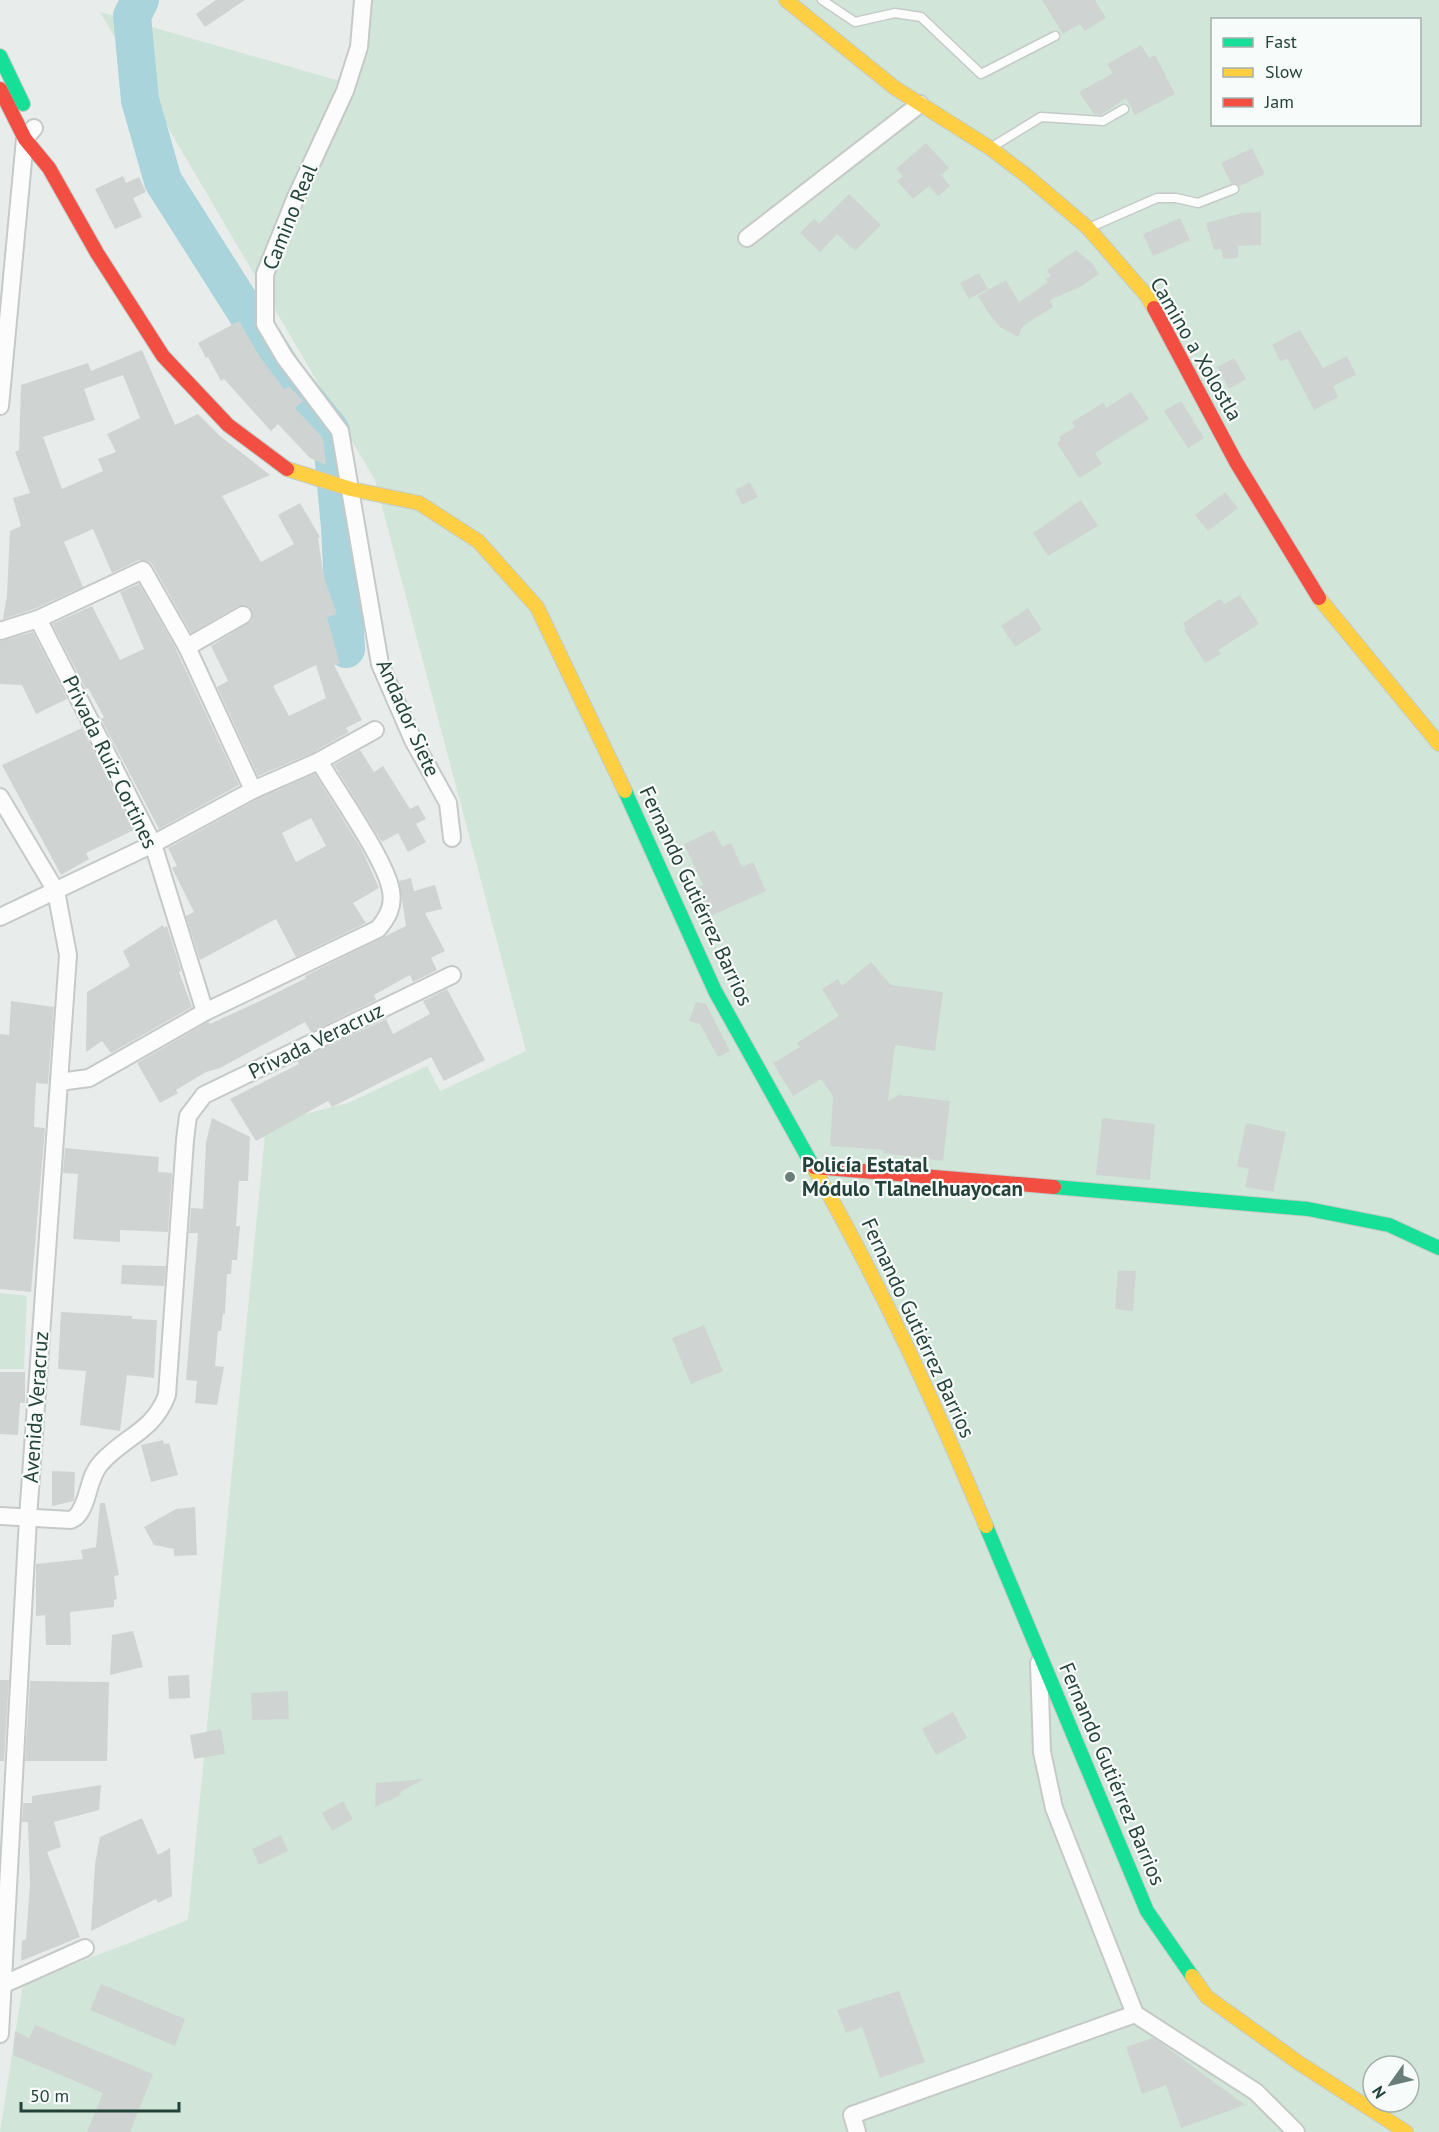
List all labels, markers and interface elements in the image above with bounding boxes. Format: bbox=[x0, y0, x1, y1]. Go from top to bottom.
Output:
legend bbox=[1211, 18, 1421, 126]
text: Fast bbox=[1265, 30, 1297, 53]
text: Slow bbox=[1265, 60, 1303, 83]
text: Jam bbox=[1264, 90, 1294, 113]
street label: Camino Real bbox=[256, 160, 323, 274]
street label: Camino a Xolostla bbox=[1144, 272, 1249, 425]
street label: Andador Siete bbox=[371, 655, 446, 781]
street label: Privada Ruiz Cortines bbox=[57, 671, 164, 853]
street label: Fernando Gutiérrez Barrios bbox=[634, 782, 759, 1010]
street label: Privada Veracruz bbox=[244, 996, 388, 1085]
place label: Policía Estatal Módulo Tlalnelhuayocan bbox=[802, 1151, 1023, 1202]
marker: Policía Estatal Módulo Tlalnelhuayocan bbox=[783, 1170, 797, 1184]
street label: Fernando Gutiérrez Barrios bbox=[856, 1214, 981, 1442]
street label: Avenida Veracruz bbox=[17, 1330, 54, 1484]
street label: Fernando Gutiérrez Barrios bbox=[1053, 1658, 1172, 1889]
north arrow bbox=[1361, 2054, 1421, 2114]
scale bar bbox=[21, 2075, 178, 2113]
text: N bbox=[1367, 2082, 1390, 2102]
text: 50 m bbox=[30, 2084, 69, 2107]

